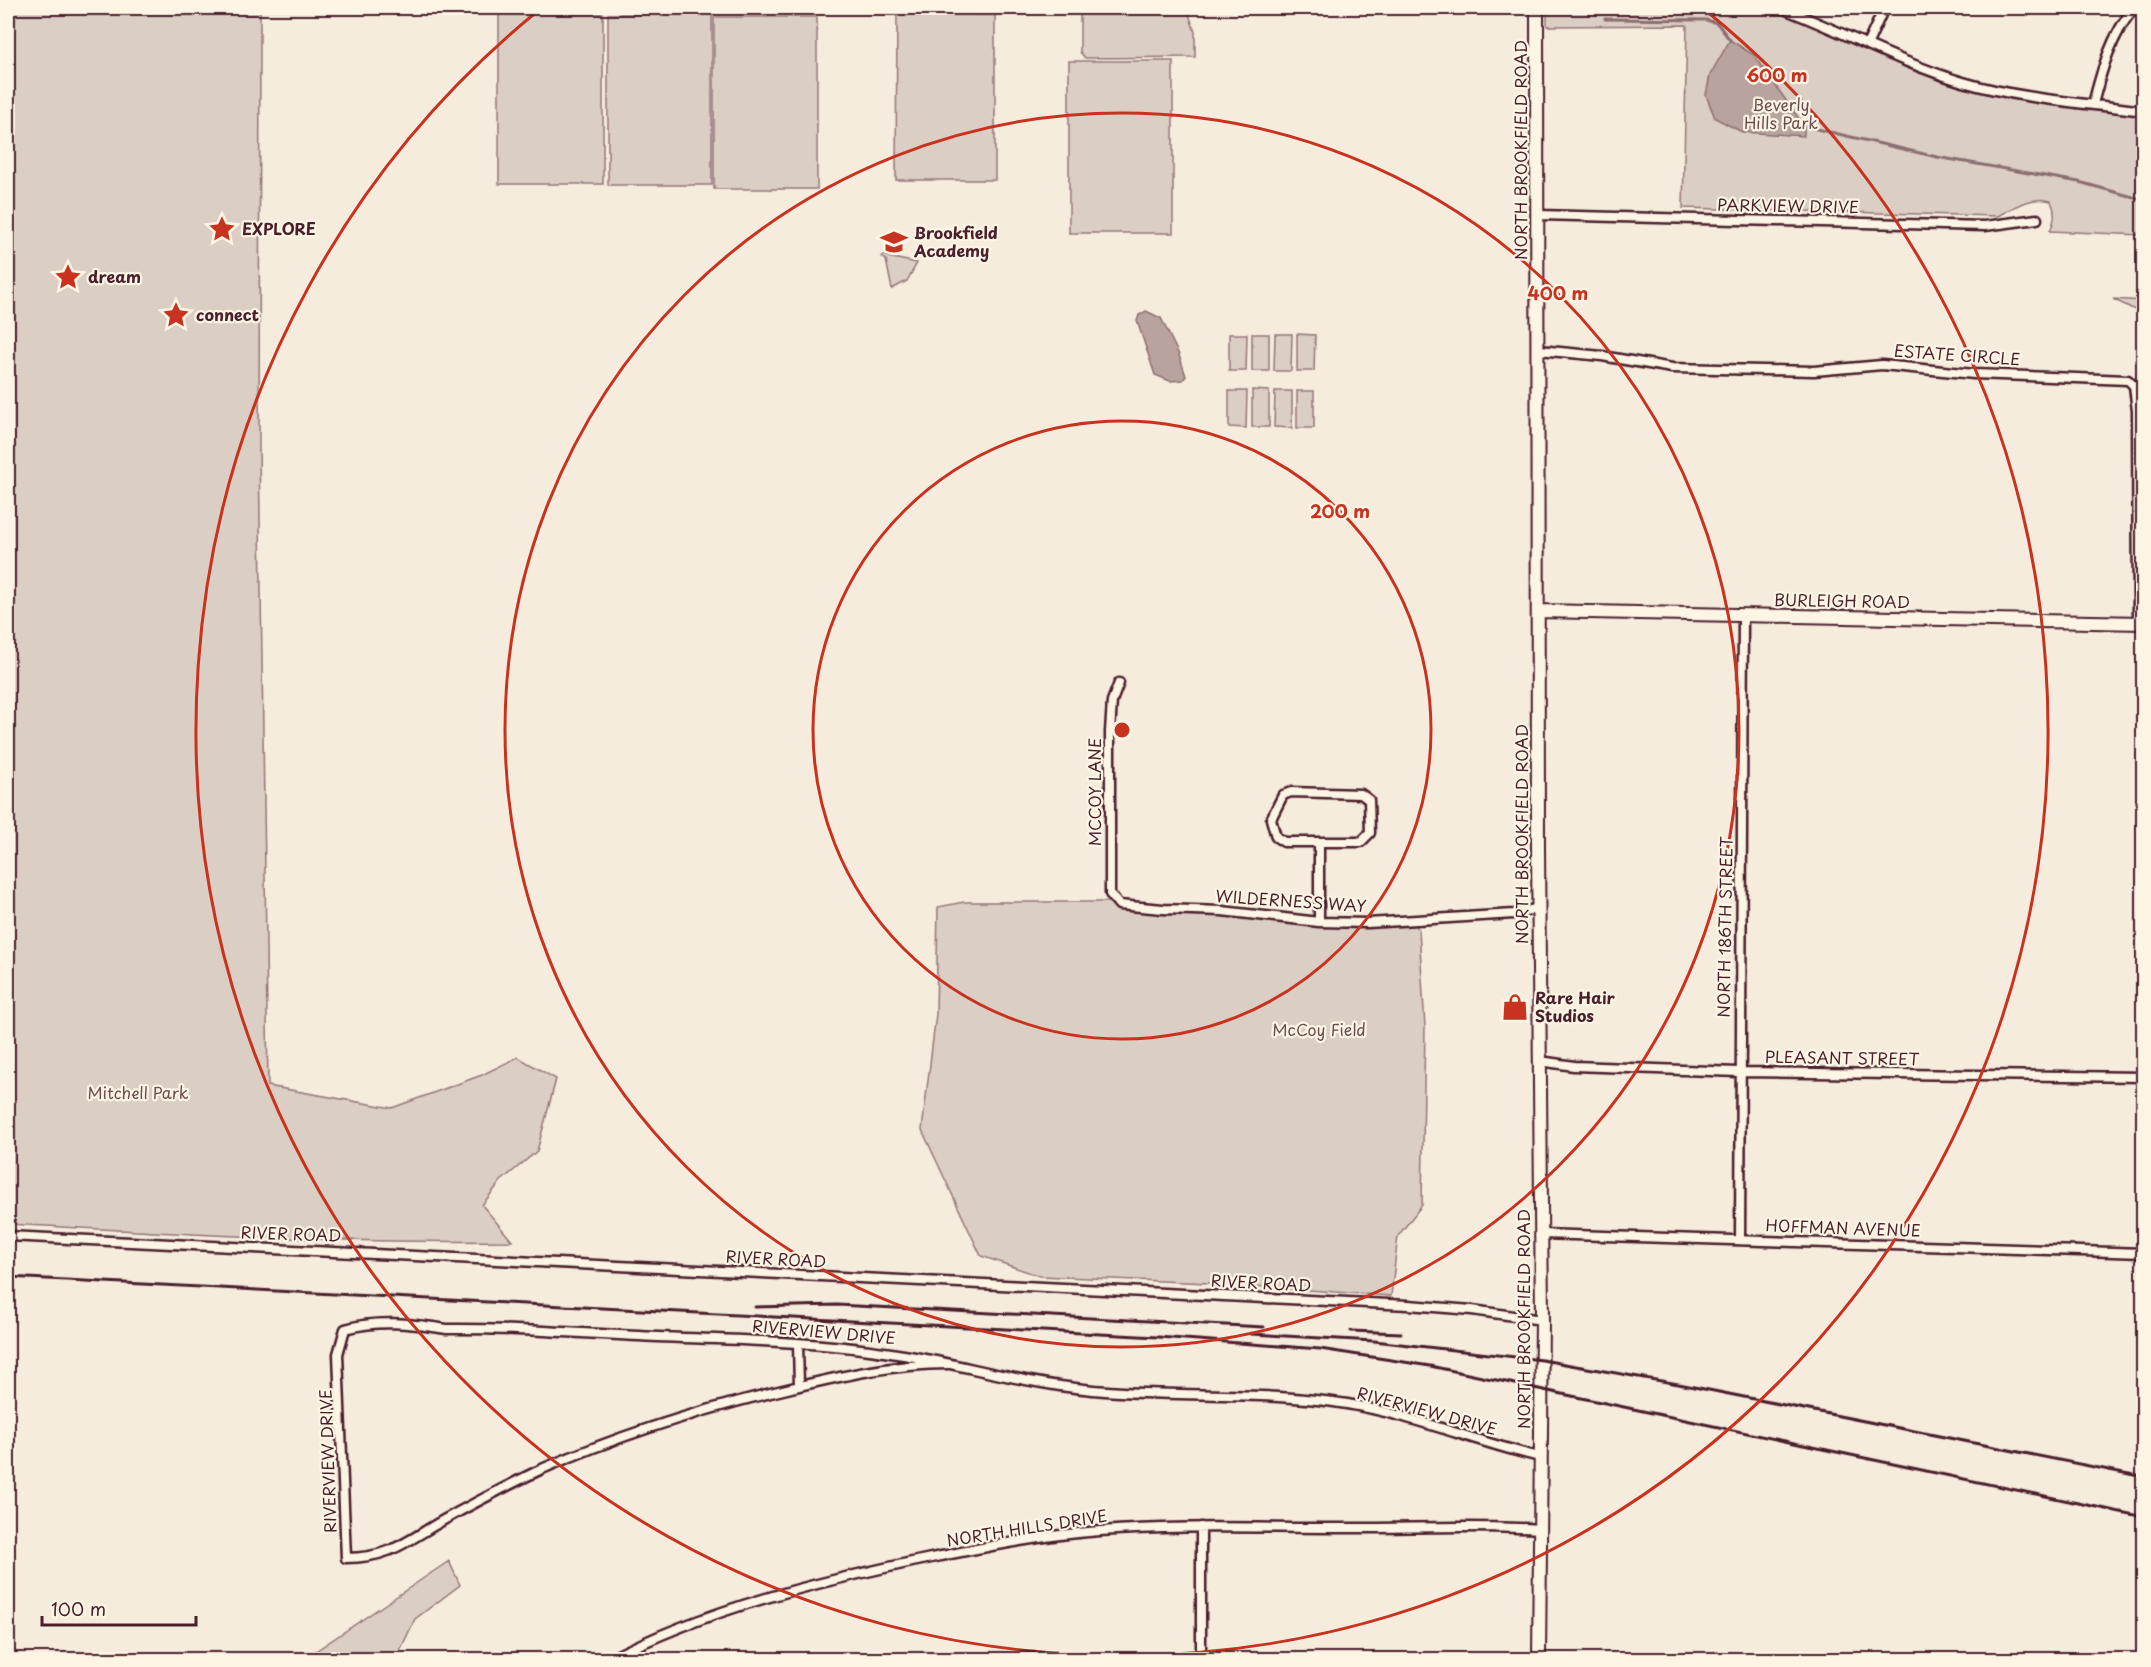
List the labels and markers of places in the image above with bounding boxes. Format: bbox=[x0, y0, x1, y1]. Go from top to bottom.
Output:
place icon: EXPLORE bbox=[207, 214, 237, 244]
place label: EXPLORE bbox=[242, 216, 316, 240]
place label: Brookfield Academy bbox=[913, 220, 998, 262]
school or university icon: Brookfield Academy bbox=[879, 227, 909, 257]
place icon: dream bbox=[53, 262, 83, 292]
place label: dream bbox=[88, 264, 141, 288]
place icon: connect bbox=[161, 300, 191, 330]
place label: connect bbox=[196, 302, 260, 326]
centre of rings bbox=[1112, 720, 1132, 740]
place label: Rare Hair Studios bbox=[1535, 985, 1616, 1027]
shop icon: Rare Hair Studios bbox=[1500, 992, 1530, 1022]

